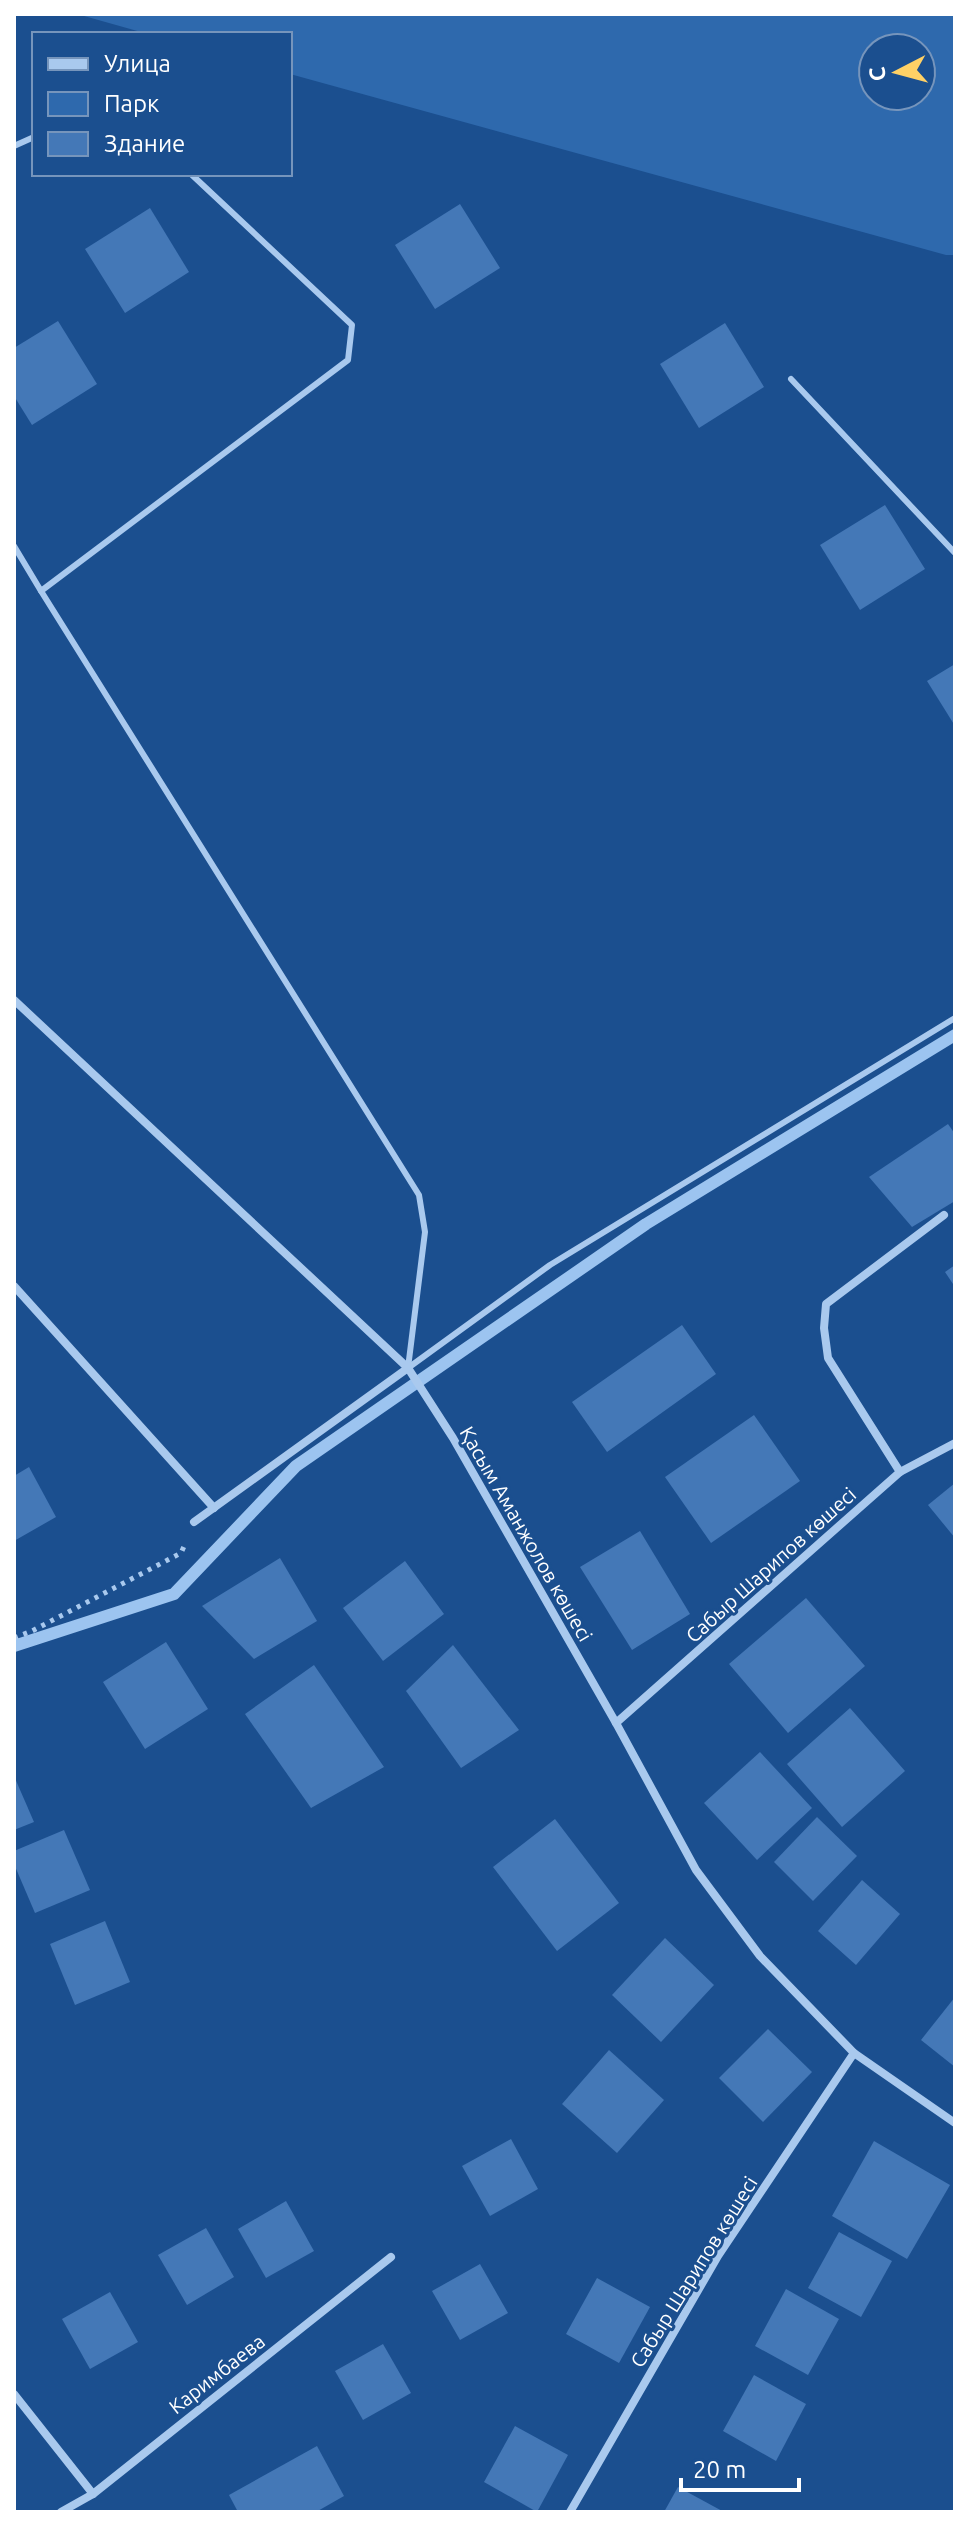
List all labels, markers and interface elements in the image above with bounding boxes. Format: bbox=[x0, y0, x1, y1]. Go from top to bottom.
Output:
legend bbox=[32, 32, 292, 176]
north arrow bbox=[857, 32, 937, 112]
text: Улица bbox=[104, 50, 171, 77]
text: С bbox=[863, 66, 890, 82]
text: Парк bbox=[104, 90, 159, 117]
text: Здание bbox=[104, 130, 185, 157]
street label: Қасым Аманжолов көшесі bbox=[455, 1422, 597, 1645]
street label: Сабыр Шарипов көшесі bbox=[681, 1482, 860, 1647]
street label: Сабыр Шарипов көшесі bbox=[625, 2172, 762, 2371]
street label: Каримбаева bbox=[164, 2329, 269, 2418]
scale bar bbox=[681, 2442, 799, 2492]
text: 20 m bbox=[693, 2456, 746, 2483]

